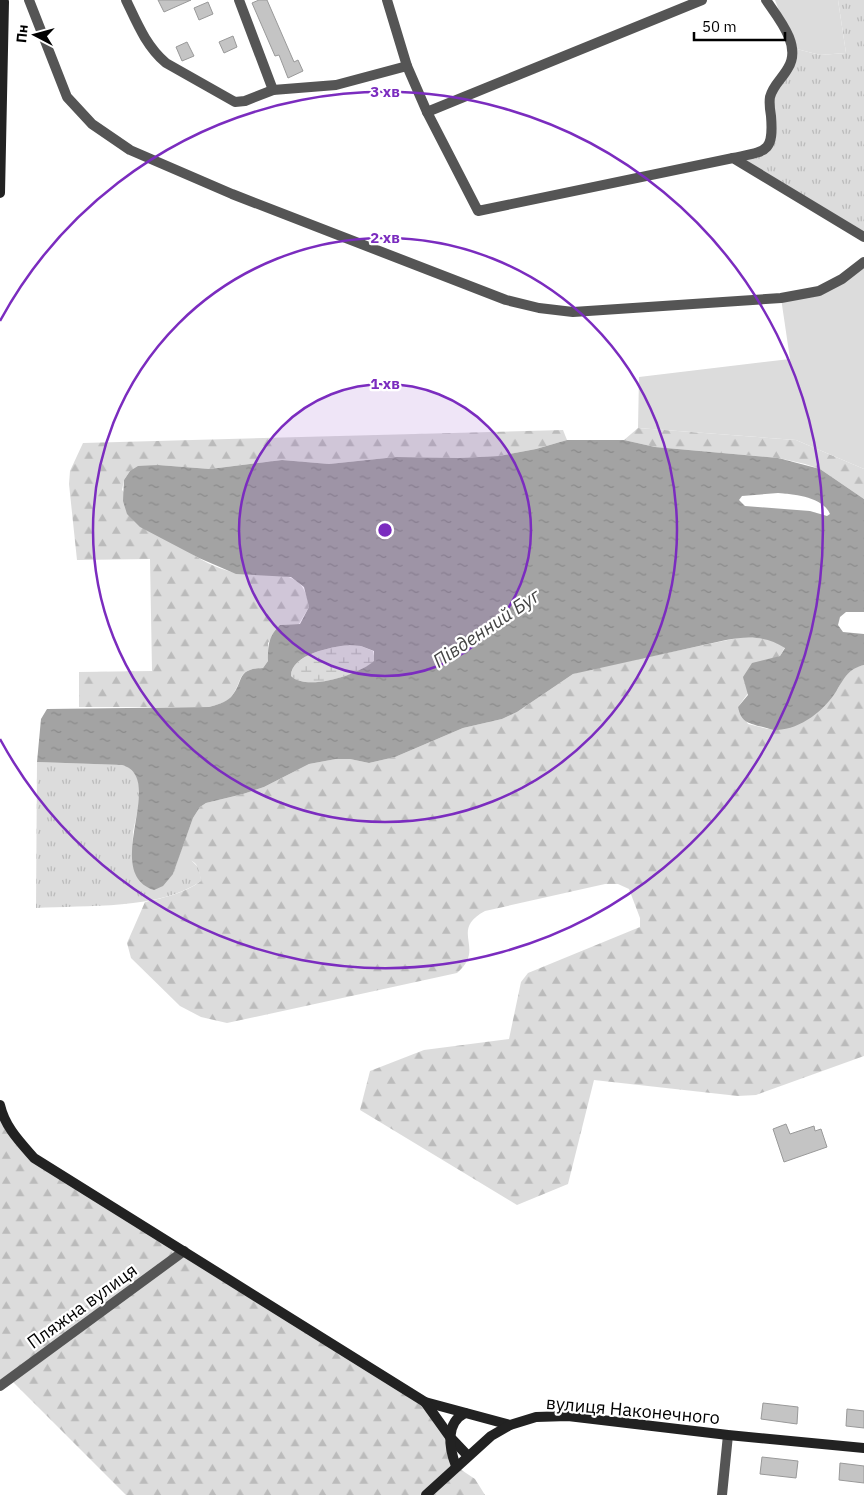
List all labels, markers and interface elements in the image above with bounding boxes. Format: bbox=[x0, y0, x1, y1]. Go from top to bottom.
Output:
north arrow bbox=[10, 10, 60, 60]
scale bar bbox=[694, 10, 785, 42]
text: 50 m bbox=[702, 17, 737, 36]
text: Пн bbox=[12, 24, 32, 44]
text: 3 хв bbox=[370, 82, 400, 101]
text: 2 хв bbox=[370, 228, 400, 247]
text: 1 хв bbox=[370, 374, 400, 393]
centre of rings bbox=[376, 521, 394, 539]
water label: Південний Буг bbox=[428, 583, 545, 673]
street label: Пляжна вулиця bbox=[23, 1258, 141, 1354]
street label: вулиця Наконечного bbox=[545, 1391, 721, 1429]

